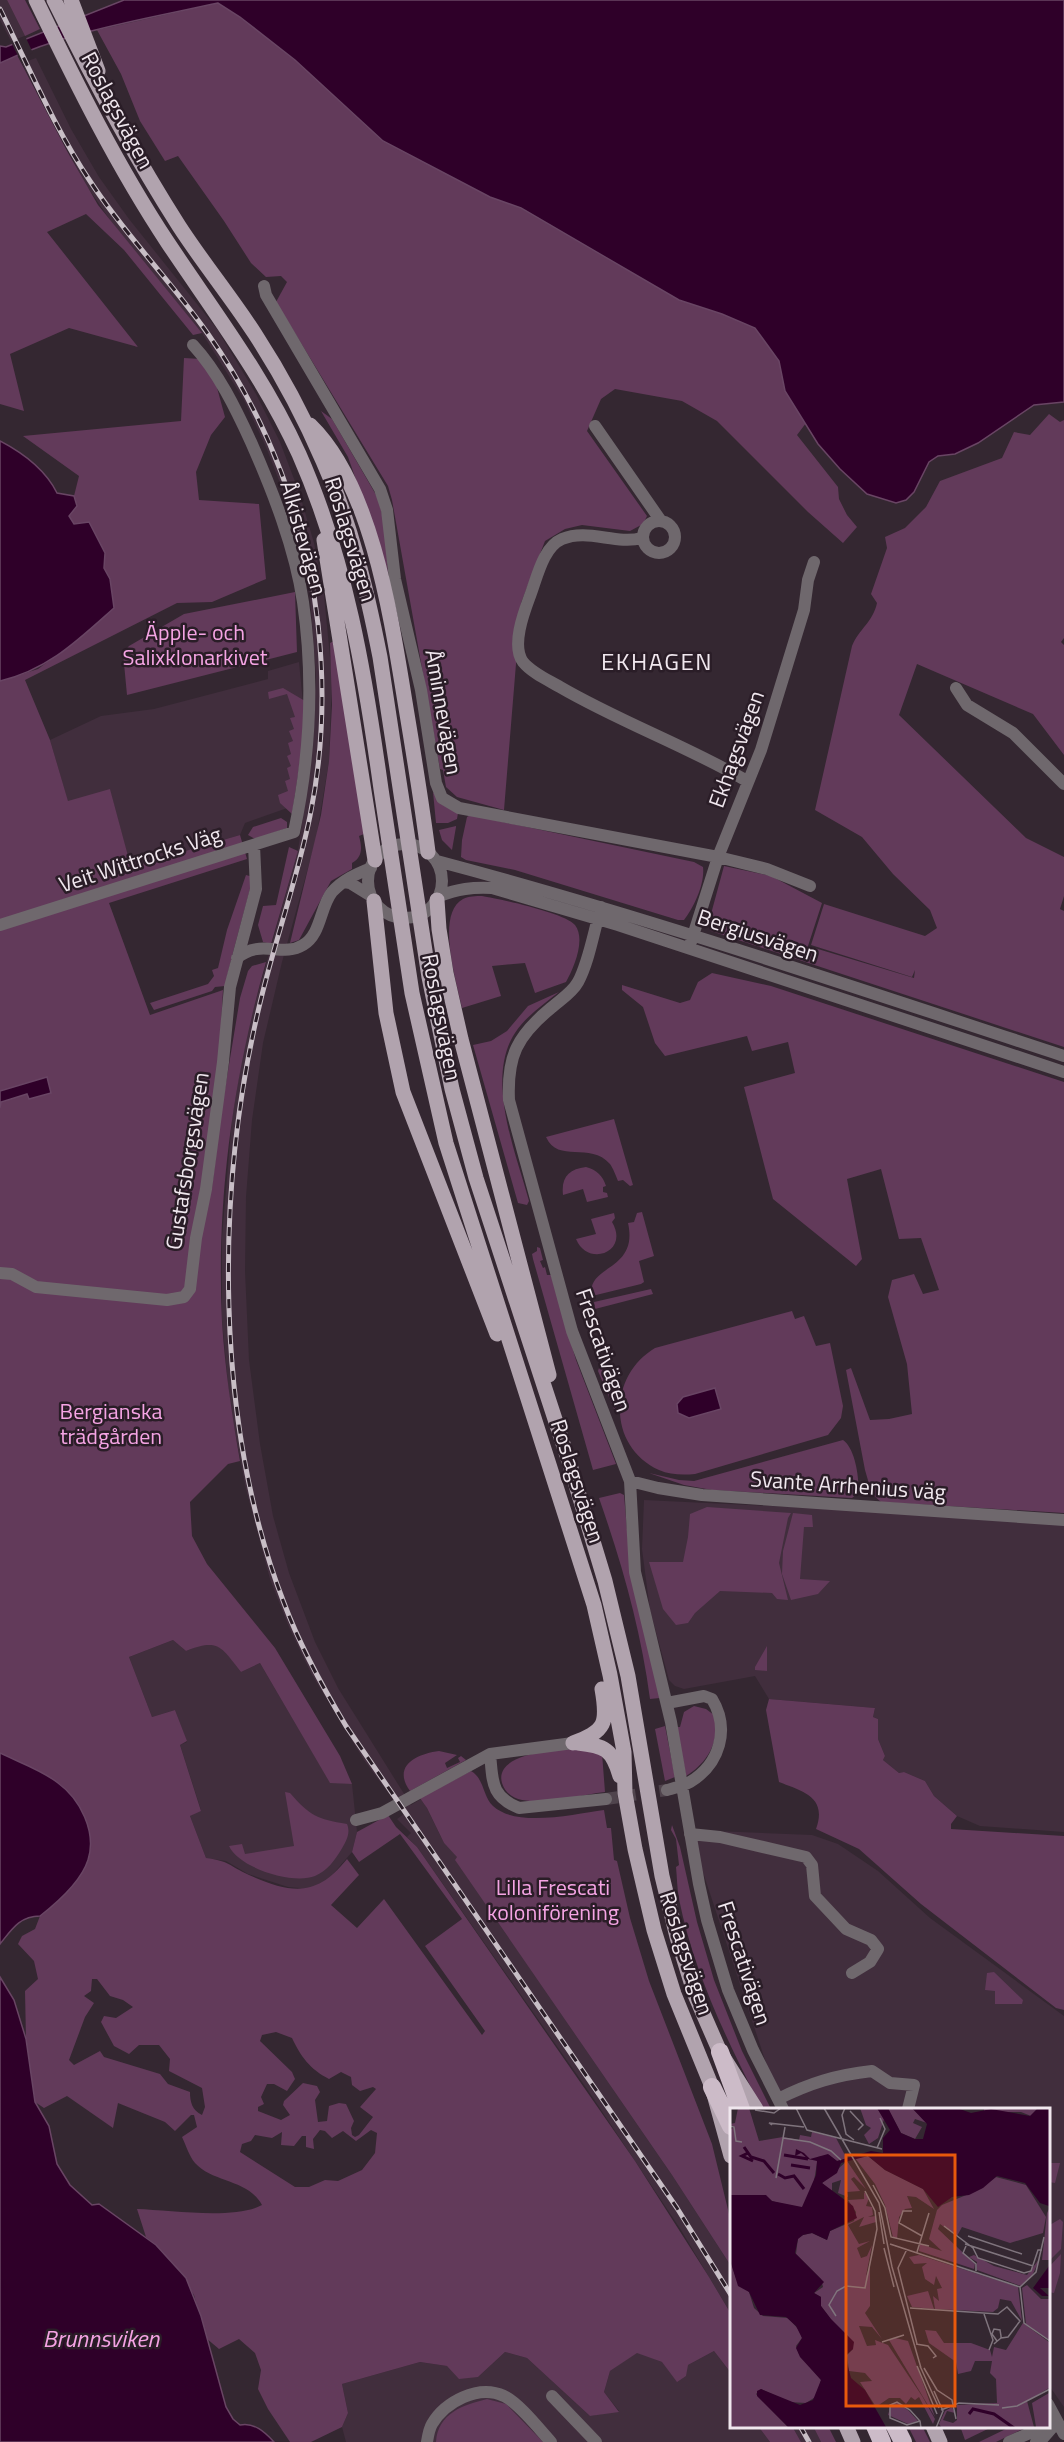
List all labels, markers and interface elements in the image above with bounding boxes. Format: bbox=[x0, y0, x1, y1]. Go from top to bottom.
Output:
street label: Roslagsvägen bbox=[73, 45, 163, 175]
street label: Roslagsvägen bbox=[316, 473, 386, 605]
street label: Ålkistevägen bbox=[271, 477, 337, 599]
park label: Äpple- och Salixklonarkivet bbox=[123, 615, 268, 674]
district label: EKHAGEN bbox=[601, 643, 713, 679]
street label: Åminnevägen bbox=[416, 647, 472, 777]
street label: Ekhagsvägen bbox=[699, 686, 773, 812]
street label: Veit Wittrocks Väg bbox=[54, 817, 226, 901]
street label: Bergiusvägen bbox=[693, 899, 823, 971]
street label: Roslagsvägen bbox=[413, 951, 471, 1083]
street label: Gustafsborgsvägen bbox=[156, 1070, 218, 1252]
street label: Frescativägen bbox=[567, 1284, 641, 1416]
park label: Bergianska trädgården bbox=[60, 1394, 162, 1453]
street label: Roslagsvägen bbox=[542, 1415, 614, 1547]
street label: Svante Arrhenius väg bbox=[749, 1461, 947, 1509]
park label: Lilla Frescati koloniförening bbox=[487, 1870, 619, 1929]
street label: Roslagsvägen bbox=[651, 1887, 723, 2019]
street label: Frescativägen bbox=[709, 1897, 781, 2029]
inset map bbox=[730, 2108, 1049, 2427]
water label: Brunnsviken bbox=[43, 2320, 160, 2356]

